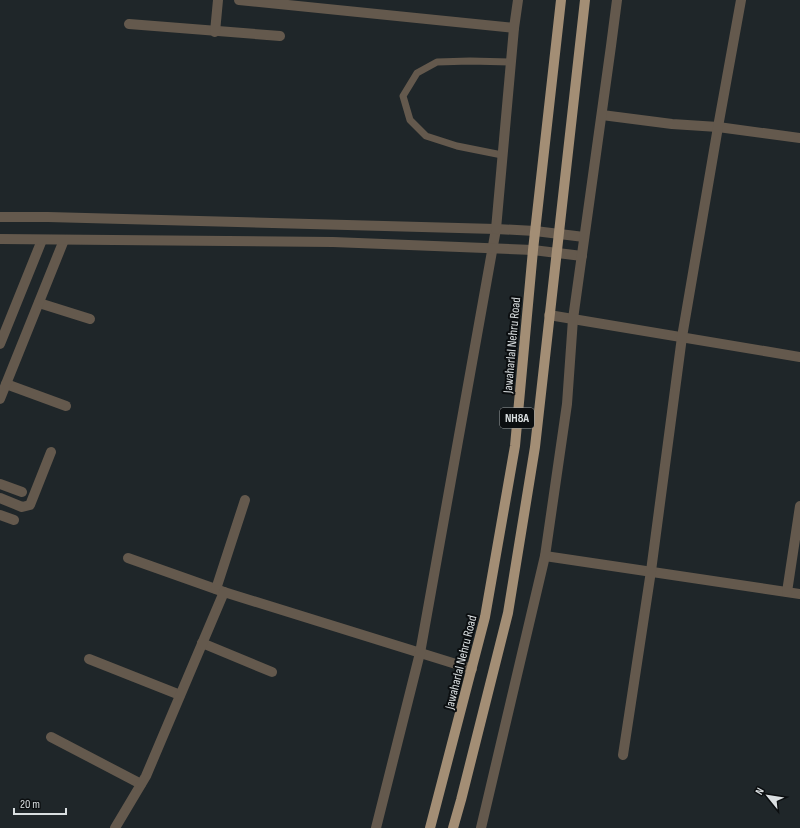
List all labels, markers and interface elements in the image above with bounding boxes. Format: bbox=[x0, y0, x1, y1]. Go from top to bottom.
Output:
street label: Jawaharlal Nehru Road bbox=[500, 296, 524, 395]
road number: NH8A bbox=[500, 408, 534, 428]
street label: Jawaharlal Nehru Road bbox=[441, 614, 480, 712]
north arrow bbox=[748, 776, 788, 816]
text: N bbox=[753, 785, 767, 797]
scale bar bbox=[14, 790, 66, 816]
text: 20 m bbox=[20, 797, 40, 812]

